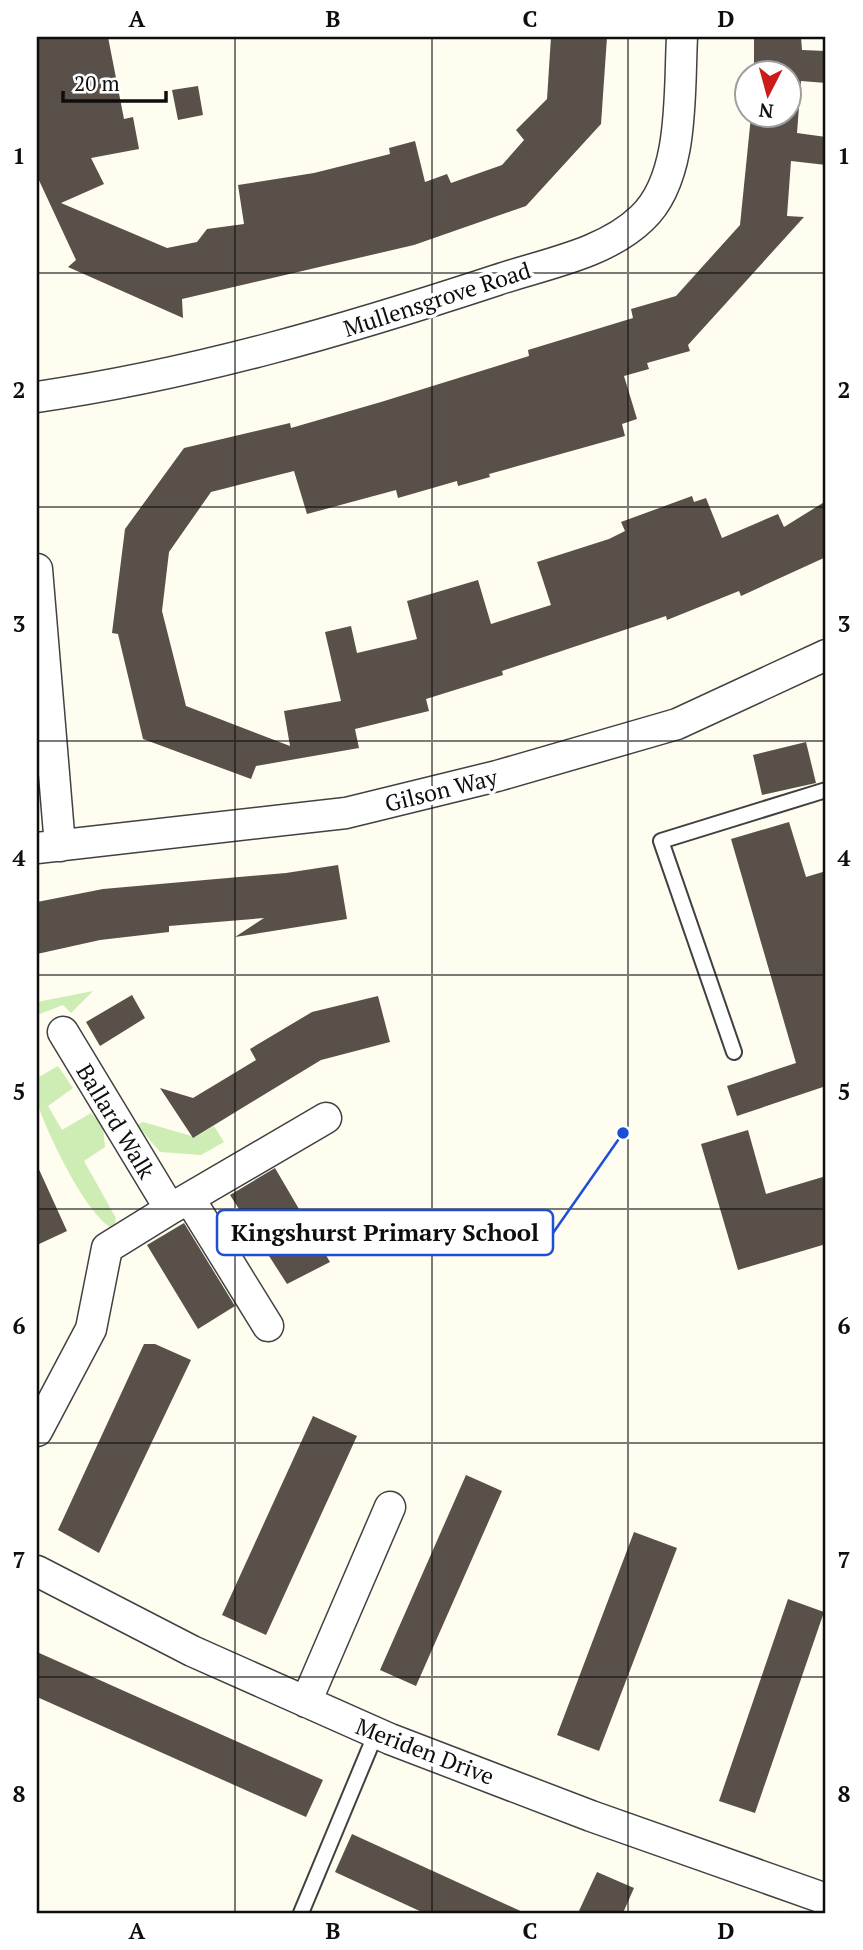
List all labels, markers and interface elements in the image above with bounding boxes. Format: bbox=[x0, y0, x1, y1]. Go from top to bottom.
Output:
text: A bbox=[129, 3, 146, 34]
text: B bbox=[326, 3, 341, 34]
text: C bbox=[523, 3, 538, 34]
text: D bbox=[718, 3, 735, 34]
scale bar bbox=[63, 60, 166, 104]
north arrow bbox=[734, 60, 804, 130]
text: 20 m bbox=[74, 69, 120, 97]
text: N bbox=[757, 98, 775, 125]
text: 1 bbox=[13, 140, 26, 171]
text: 1 bbox=[838, 140, 851, 171]
street label: Mullensgrove Road bbox=[339, 254, 535, 344]
text: 2 bbox=[13, 374, 26, 405]
text: 2 bbox=[838, 374, 851, 405]
text: 3 bbox=[13, 608, 26, 639]
text: 3 bbox=[838, 608, 851, 639]
street label: Gilson Way bbox=[382, 761, 501, 819]
text: 4 bbox=[13, 842, 26, 873]
text: 4 bbox=[838, 842, 851, 873]
street label: Ballard Walk bbox=[70, 1058, 163, 1184]
text: 5 bbox=[13, 1076, 26, 1107]
text: 5 bbox=[838, 1076, 851, 1107]
callout: Kingshurst Primary School bbox=[217, 1210, 553, 1255]
text: Kingshurst Primary School bbox=[231, 1216, 539, 1248]
text: 6 bbox=[13, 1310, 26, 1341]
text: 6 bbox=[838, 1310, 851, 1341]
text: 7 bbox=[13, 1544, 26, 1575]
text: 7 bbox=[838, 1544, 851, 1575]
street label: Meriden Drive bbox=[351, 1710, 499, 1792]
text: 8 bbox=[13, 1778, 26, 1809]
text: 8 bbox=[838, 1778, 851, 1809]
text: A bbox=[129, 1915, 146, 1946]
text: B bbox=[326, 1915, 341, 1946]
text: C bbox=[523, 1915, 538, 1946]
text: D bbox=[718, 1915, 735, 1946]

